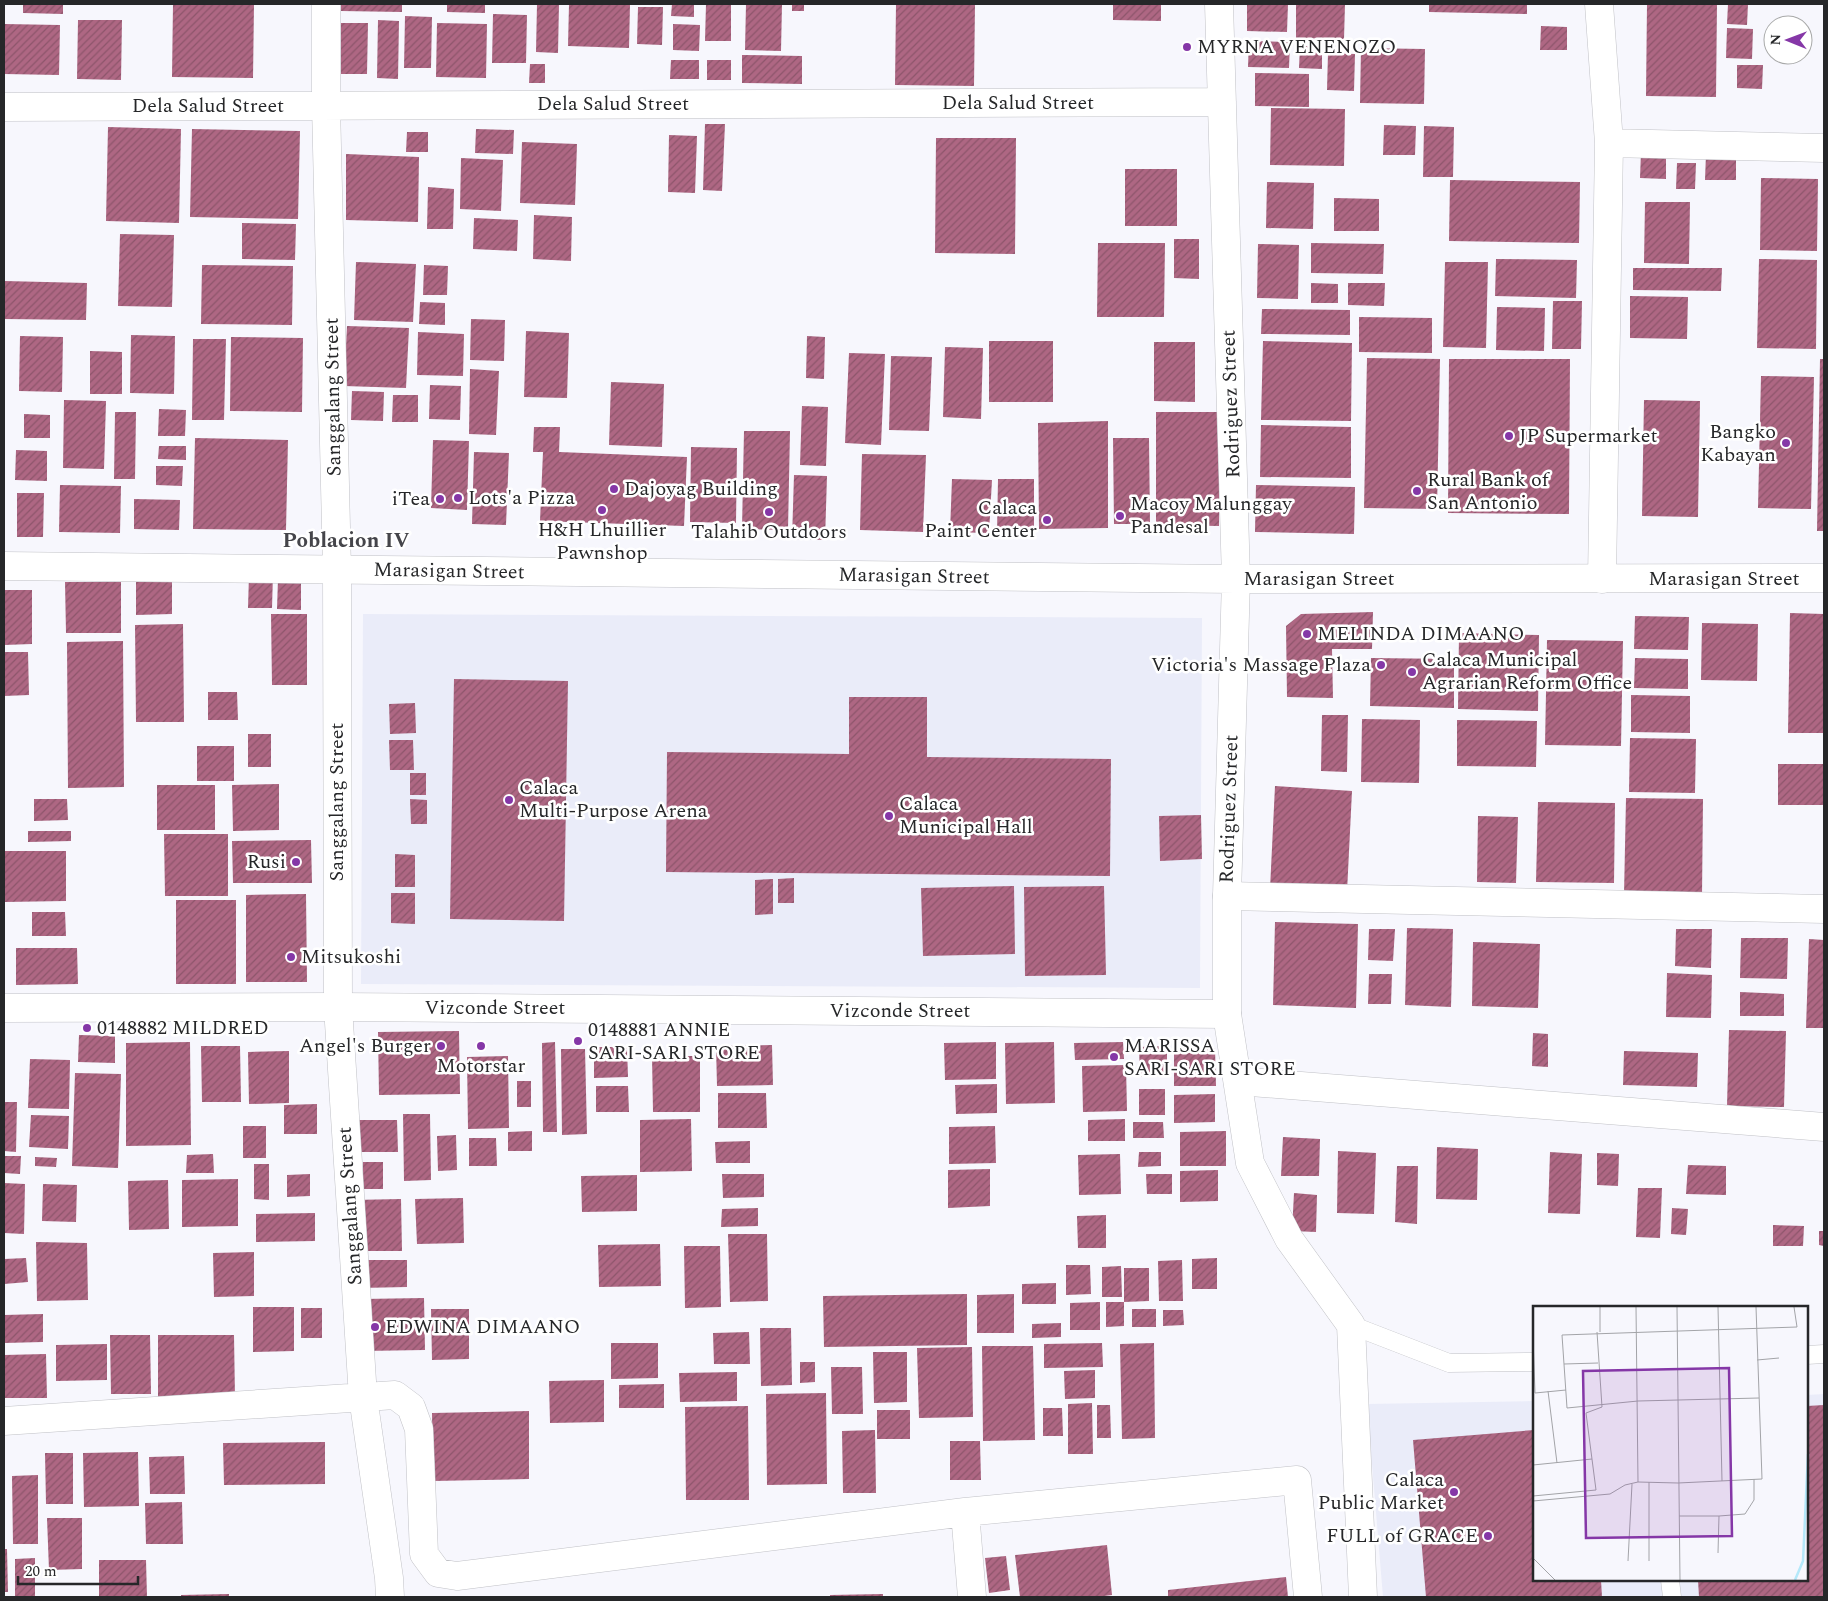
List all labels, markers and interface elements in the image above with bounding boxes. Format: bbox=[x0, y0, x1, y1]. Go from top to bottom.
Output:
north arrow bbox=[1763, 15, 1813, 65]
place label: MYRNA VENENOZO bbox=[1197, 32, 1396, 62]
text: N bbox=[1765, 34, 1786, 46]
marker: MYRNA VENENOZO bbox=[1181, 41, 1193, 53]
street label: Dela Salud Street bbox=[942, 88, 1094, 118]
street label: Dela Salud Street bbox=[537, 89, 689, 119]
street label: Dela Salud Street bbox=[132, 91, 284, 121]
street label: Sanggalang Street bbox=[317, 317, 349, 477]
street label: Rodriguez Street bbox=[1213, 329, 1249, 479]
place label: Bangko Kabayan bbox=[1700, 417, 1776, 470]
place label: JP Supermarket bbox=[1519, 421, 1658, 451]
marker: JP Supermarket bbox=[1503, 430, 1515, 442]
marker: Bangko Kabayan bbox=[1780, 437, 1792, 449]
place label: Rural Bank of San Antonio bbox=[1427, 465, 1551, 518]
place label: Dajoyag Building bbox=[624, 474, 778, 504]
place label: Lots'a Pizza bbox=[468, 483, 575, 513]
marker: Dajoyag Building bbox=[608, 483, 620, 495]
place label: iTea bbox=[392, 484, 430, 514]
marker: Rural Bank of San Antonio bbox=[1411, 485, 1423, 497]
place label: Macoy Malunggay Pandesal bbox=[1130, 489, 1293, 542]
marker: Lots'a Pizza bbox=[452, 492, 464, 504]
marker: iTea bbox=[434, 493, 446, 505]
place label: Calaca Paint Center bbox=[924, 493, 1037, 546]
marker: H&H Lhuillier Pawnshop bbox=[596, 504, 608, 516]
marker: Talahib Outdoors bbox=[763, 506, 775, 518]
marker: Macoy Malunggay Pandesal bbox=[1114, 510, 1126, 522]
marker: Calaca Paint Center bbox=[1041, 514, 1053, 526]
place label: H&H Lhuillier Pawnshop bbox=[538, 515, 666, 568]
place label: Talahib Outdoors bbox=[691, 517, 847, 547]
district label: Poblacion IV bbox=[283, 525, 410, 557]
street label: Marasigan Street bbox=[373, 555, 525, 587]
street label: Marasigan Street bbox=[838, 560, 990, 592]
street label: Marasigan Street bbox=[1243, 564, 1395, 594]
street label: Marasigan Street bbox=[1648, 564, 1800, 594]
place label: MELINDA DIMAANO bbox=[1317, 619, 1524, 649]
marker: MELINDA DIMAANO bbox=[1301, 628, 1313, 640]
place label: Calaca Municipal Agrarian Reform Office bbox=[1422, 645, 1632, 698]
place label: Victoria's Massage Plaza bbox=[1151, 650, 1371, 680]
marker: Victoria's Massage Plaza bbox=[1375, 659, 1387, 671]
marker: Calaca Municipal Agrarian Reform Office bbox=[1406, 666, 1418, 678]
street label: Sanggalang Street bbox=[322, 723, 352, 881]
street label: Rodriguez Street bbox=[1211, 734, 1247, 884]
place label: Calaca Multi-Purpose Arena bbox=[519, 773, 708, 826]
place label: Calaca Municipal Hall bbox=[899, 789, 1033, 842]
marker: Calaca Multi-Purpose Arena bbox=[503, 794, 515, 806]
marker: Calaca Municipal Hall bbox=[883, 810, 895, 822]
place label: Rusi bbox=[247, 847, 286, 877]
marker: Rusi bbox=[290, 856, 302, 868]
place label: Mitsukoshi bbox=[301, 942, 401, 972]
marker: Mitsukoshi bbox=[285, 951, 297, 963]
street label: Vizconde Street bbox=[425, 993, 565, 1023]
street label: Vizconde Street bbox=[830, 996, 970, 1026]
place label: 0148882 MILDRED bbox=[97, 1013, 269, 1043]
place label: 0148881 ANNIE SARI-SARI STORE bbox=[588, 1015, 760, 1068]
marker: 0148882 MILDRED bbox=[81, 1022, 93, 1034]
place label: Angel's Burger bbox=[299, 1031, 431, 1061]
place label: MARISSA SARI-SARI STORE bbox=[1124, 1031, 1296, 1084]
marker: 0148881 ANNIE SARI-SARI STORE bbox=[572, 1035, 584, 1047]
marker: Angel's Burger bbox=[435, 1040, 447, 1052]
marker: Motorstar bbox=[475, 1040, 487, 1052]
place label: Motorstar bbox=[436, 1051, 526, 1081]
marker: MARISSA SARI-SARI STORE bbox=[1108, 1051, 1120, 1063]
street label: Sanggalang Street bbox=[329, 1126, 371, 1286]
inset map bbox=[1533, 1306, 1808, 1581]
place label: EDWINA DIMAANO bbox=[385, 1312, 580, 1342]
marker: EDWINA DIMAANO bbox=[369, 1321, 381, 1333]
place label: Calaca Public Market bbox=[1318, 1465, 1444, 1518]
marker: Calaca Public Market bbox=[1448, 1486, 1460, 1498]
place label: FULL of GRACE bbox=[1326, 1521, 1478, 1551]
marker: FULL of GRACE bbox=[1482, 1530, 1494, 1542]
scale bar bbox=[18, 1554, 138, 1586]
text: 20 m bbox=[25, 1560, 57, 1583]

